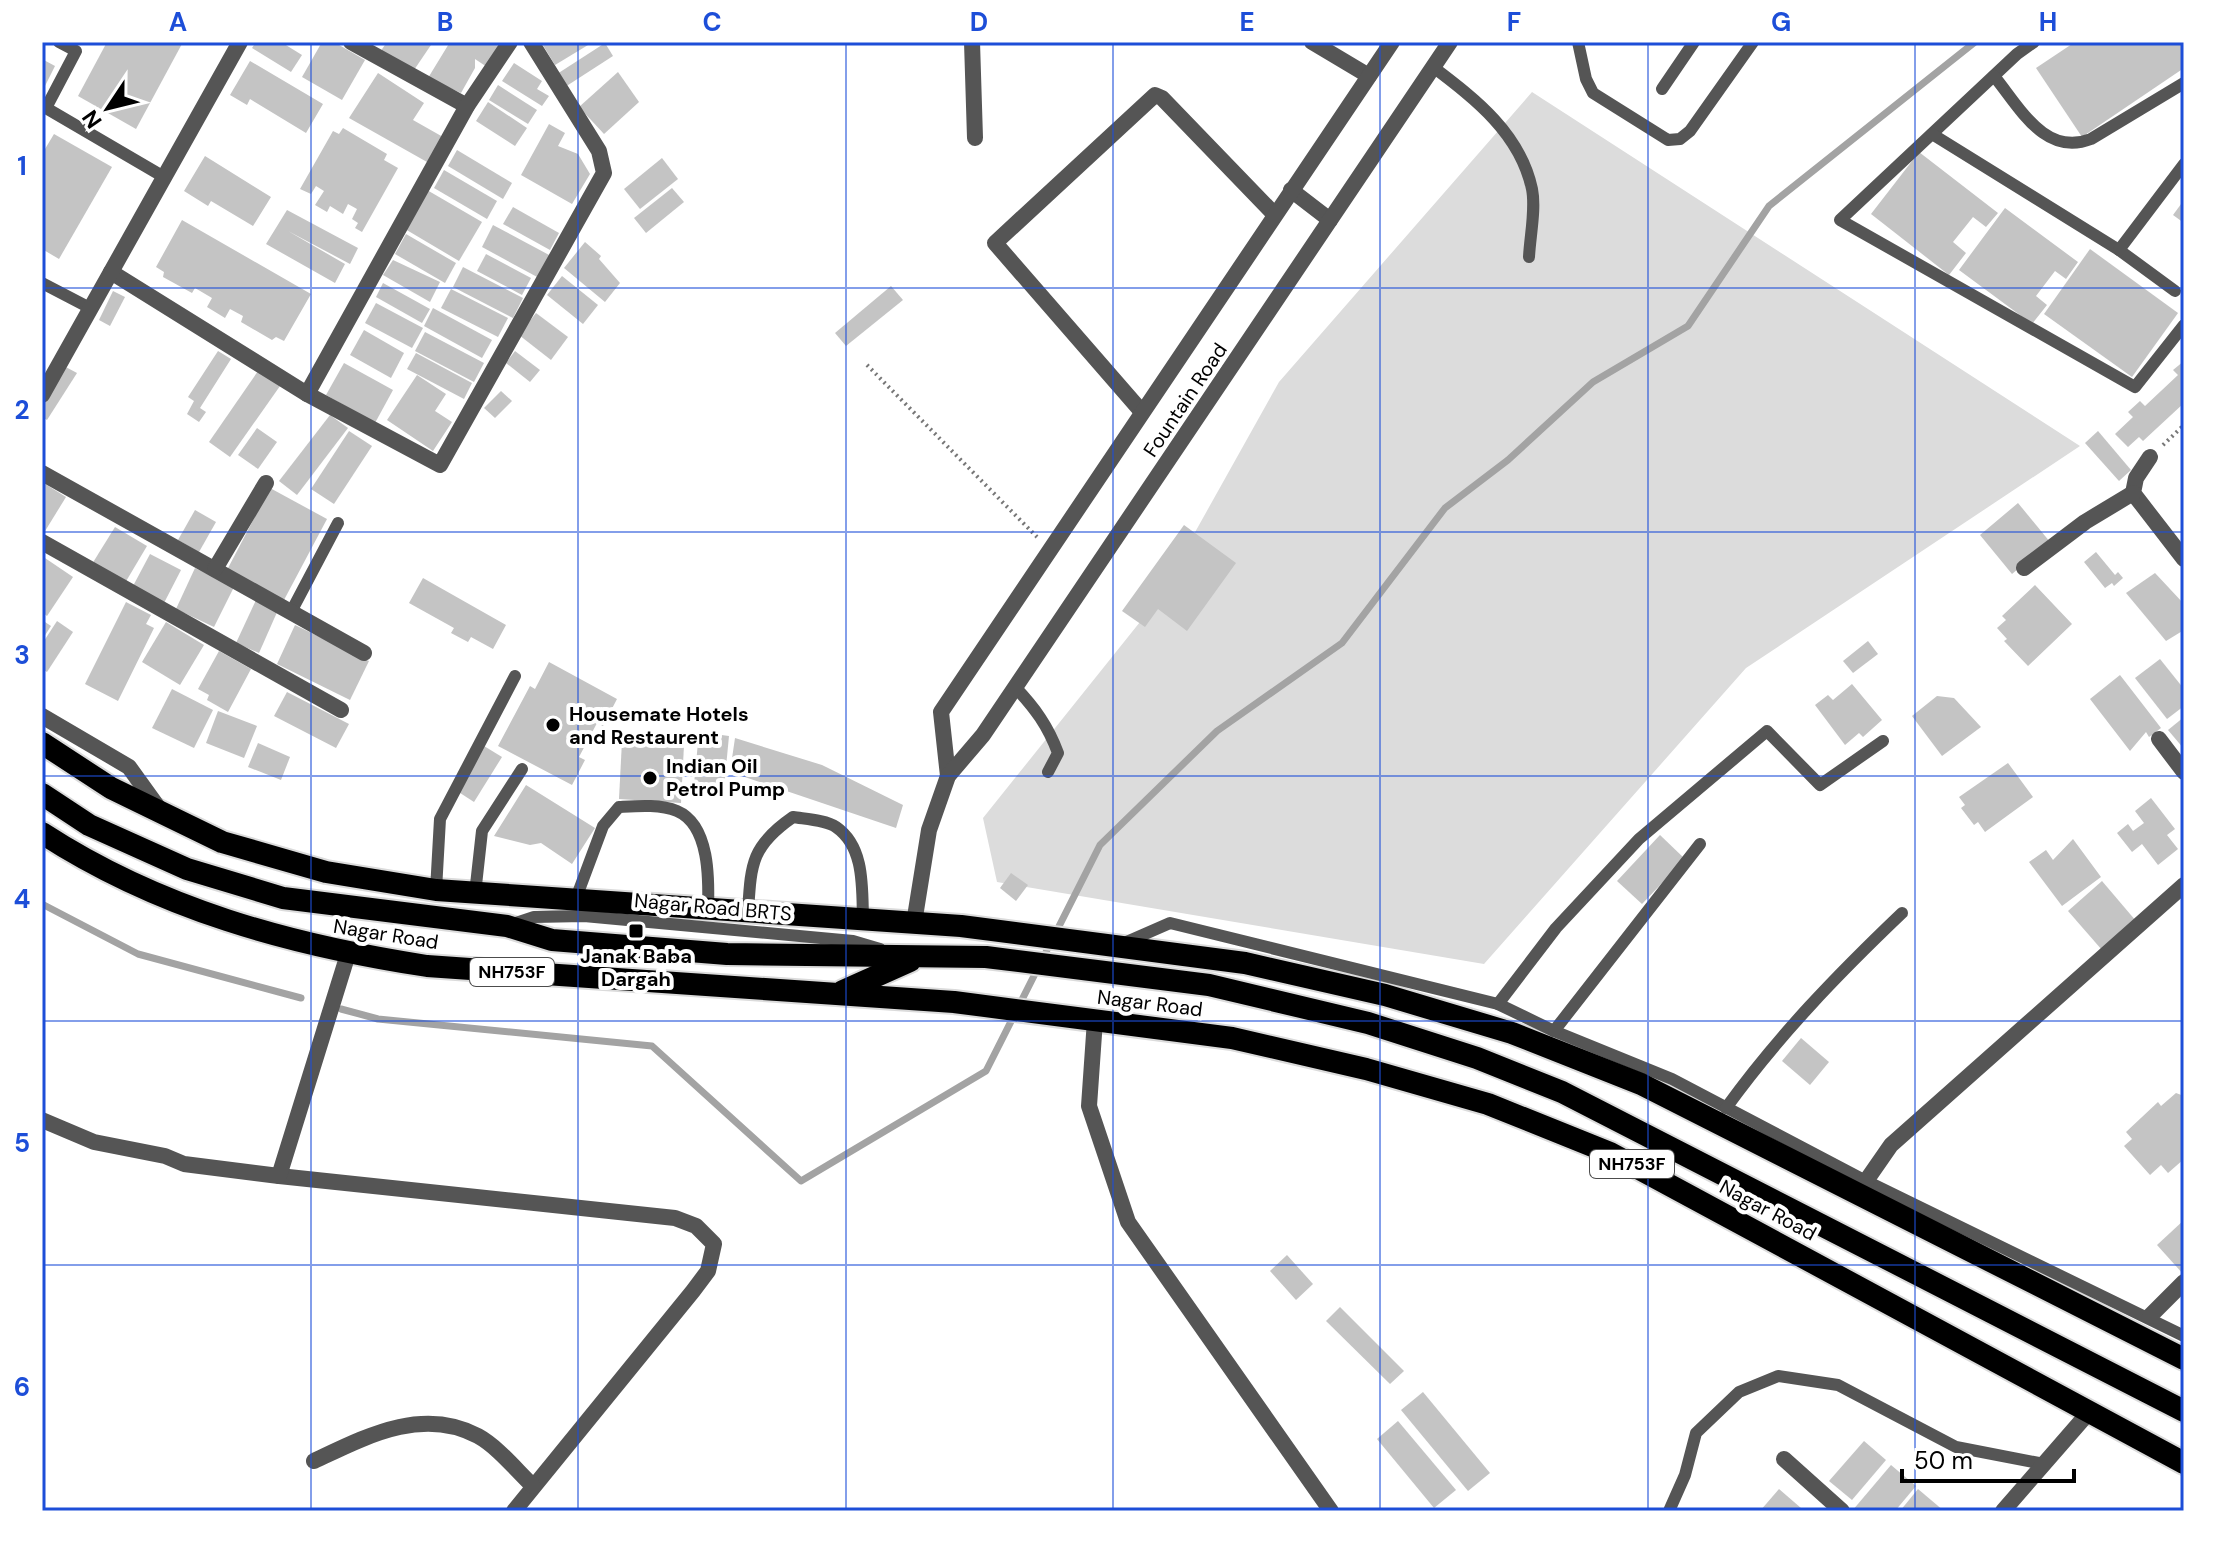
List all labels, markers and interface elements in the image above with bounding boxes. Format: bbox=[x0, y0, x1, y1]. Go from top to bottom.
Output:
text: A bbox=[169, 5, 187, 39]
text: B bbox=[437, 5, 453, 39]
text: C bbox=[702, 5, 722, 39]
text: D bbox=[970, 5, 988, 39]
text: E bbox=[1239, 5, 1255, 39]
text: F bbox=[1507, 5, 1521, 39]
text: G bbox=[1771, 5, 1791, 39]
text: H bbox=[2039, 5, 2057, 39]
north arrow bbox=[68, 68, 148, 148]
text: N bbox=[76, 104, 109, 134]
text: 1 bbox=[17, 149, 27, 183]
street label: Fountain Road bbox=[1137, 338, 1233, 462]
text: 2 bbox=[14, 393, 30, 427]
text: 3 bbox=[14, 638, 30, 672]
place label: Housemate Hotels and Restaurent bbox=[569, 701, 749, 750]
marker: Housemate Hotels and Restaurent bbox=[544, 716, 562, 734]
place label: Indian Oil Petrol Pump bbox=[666, 753, 785, 802]
marker: Indian Oil Petrol Pump bbox=[641, 769, 659, 787]
text: 4 bbox=[14, 882, 30, 916]
street label: Nagar Road BRTS bbox=[633, 887, 793, 927]
street label: Nagar Road bbox=[332, 913, 440, 955]
marker: Janak Baba Dargah bbox=[627, 922, 645, 940]
place label: Janak Baba Dargah bbox=[580, 943, 692, 992]
road number: NH753F bbox=[470, 958, 554, 986]
street label: Nagar Road bbox=[1096, 984, 1204, 1022]
text: 5 bbox=[14, 1126, 30, 1160]
road number: NH753F bbox=[1590, 1150, 1674, 1178]
street label: Nagar Road bbox=[1715, 1174, 1821, 1246]
text: 6 bbox=[14, 1370, 30, 1404]
scale bar bbox=[1902, 1433, 2074, 1483]
text: 50 m bbox=[1914, 1445, 1973, 1476]

